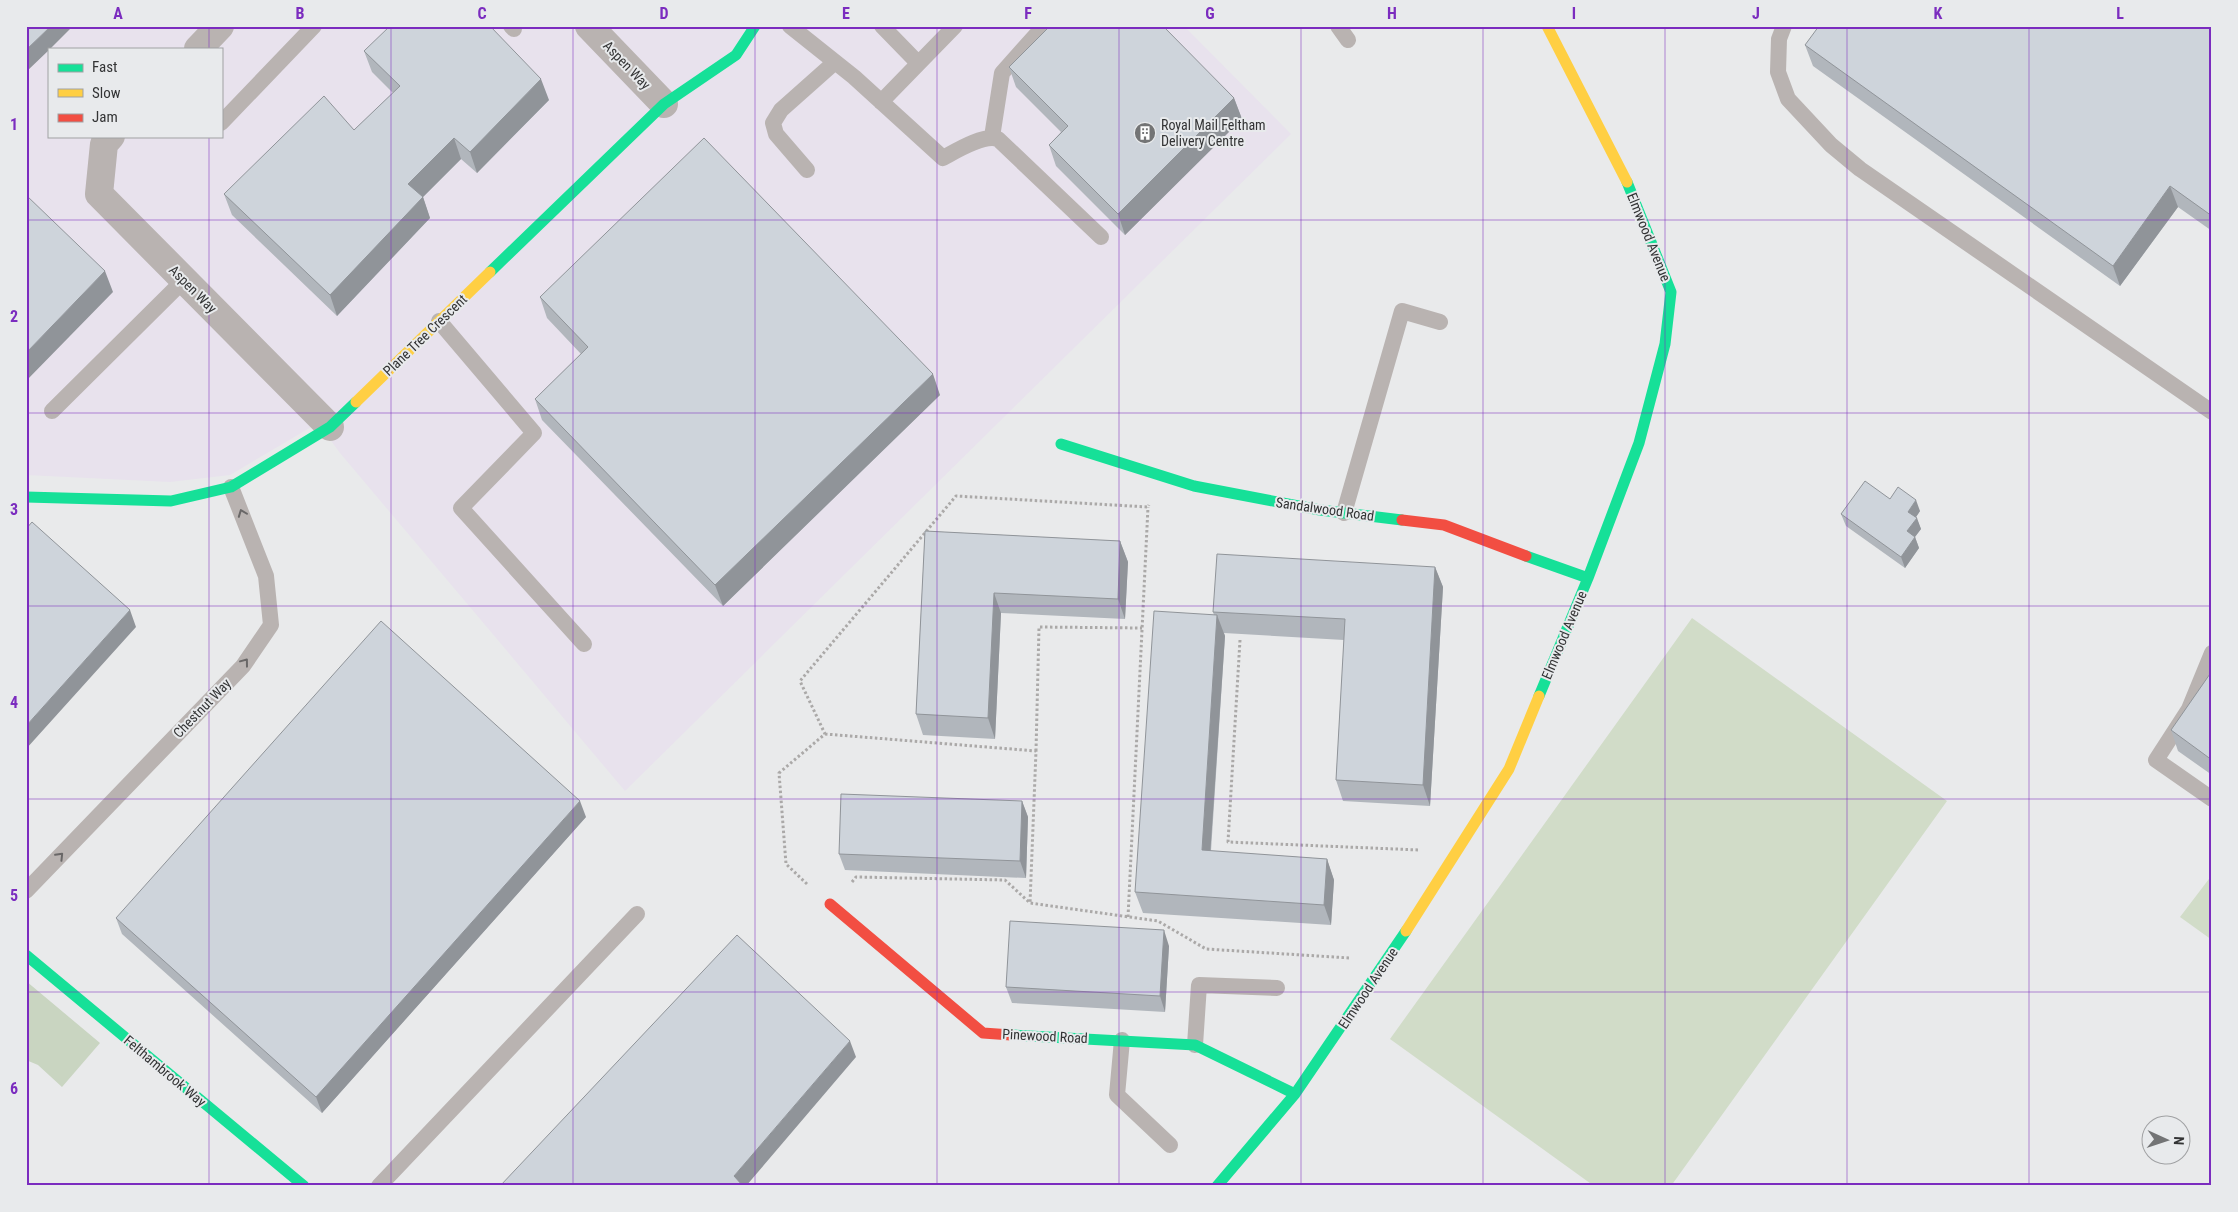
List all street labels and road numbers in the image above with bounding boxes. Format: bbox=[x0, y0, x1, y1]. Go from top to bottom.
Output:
street label: Aspen Way bbox=[600, 38, 654, 93]
street label: Elmwood Avenue bbox=[1624, 190, 1674, 284]
street label: Aspen Way bbox=[166, 262, 220, 316]
street label: Plane Tree Crescent bbox=[380, 291, 470, 379]
street label: Sandalwood Road bbox=[1275, 494, 1375, 524]
street label: Elmwood Avenue bbox=[1538, 588, 1590, 682]
street label: Chestnut Way bbox=[170, 675, 234, 741]
street label: Elmwood Avenue bbox=[1335, 944, 1401, 1032]
street label: Pinewood Road bbox=[1002, 1026, 1088, 1046]
street label: Felthambrook Way bbox=[121, 1032, 209, 1110]

